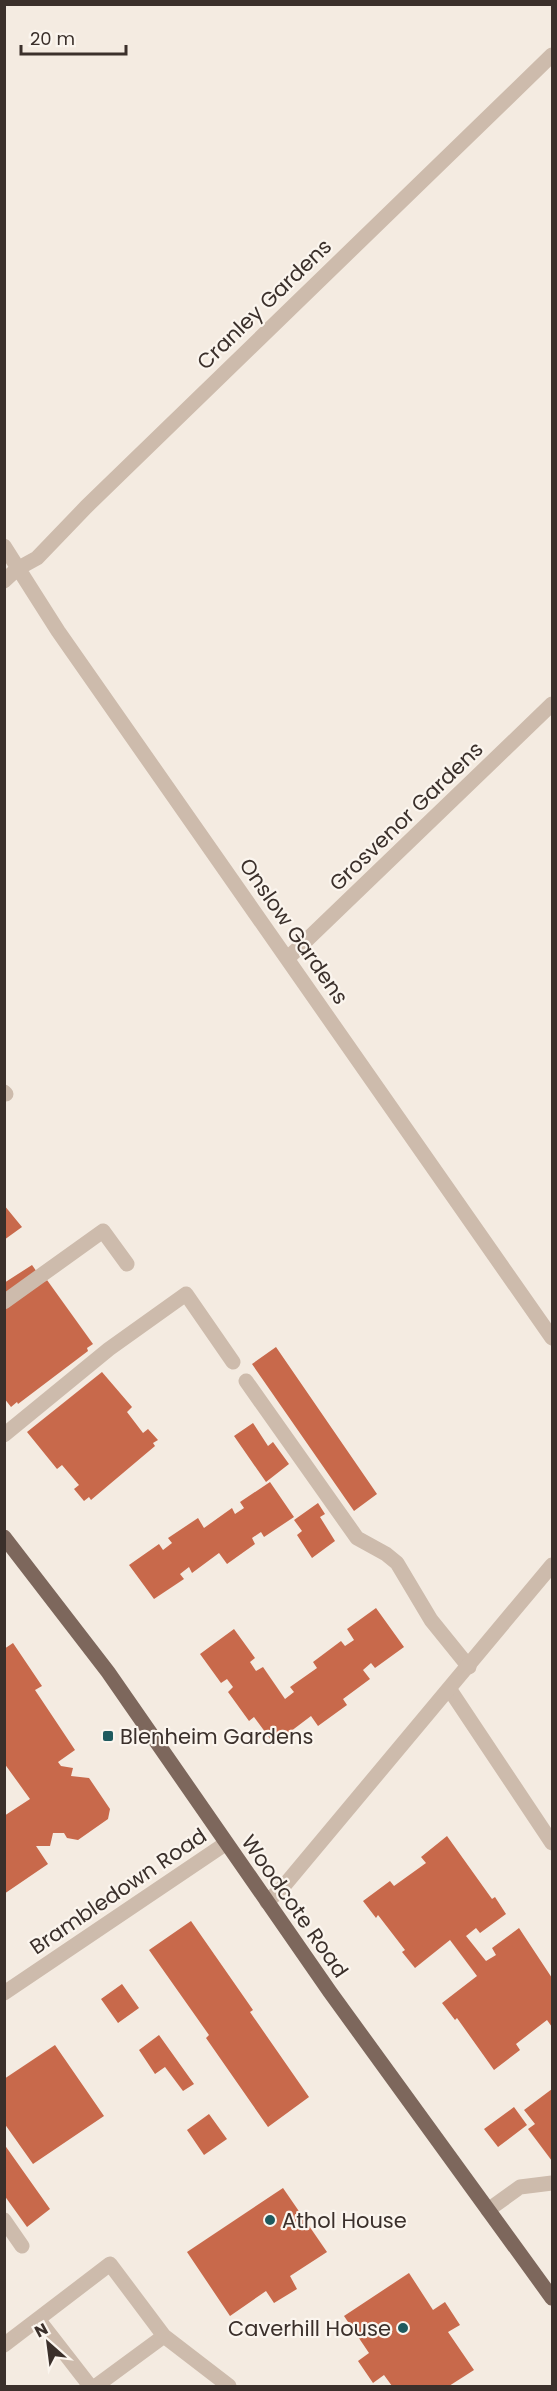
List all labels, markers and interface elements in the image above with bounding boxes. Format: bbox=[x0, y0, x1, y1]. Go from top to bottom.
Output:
scale bar bbox=[21, 18, 126, 56]
text: 20 m bbox=[30, 26, 75, 51]
street label: Cranley Gardens bbox=[190, 232, 338, 376]
street label: Grosvenor Gardens bbox=[323, 735, 489, 897]
street label: Onslow Gardens bbox=[233, 852, 355, 1010]
place label: Blenheim Gardens bbox=[120, 1722, 313, 1751]
marker: Blenheim Gardens bbox=[101, 1729, 115, 1743]
street label: Brambledown Road bbox=[24, 1821, 212, 1961]
street label: Woodcote Road bbox=[235, 1829, 355, 1983]
place label: Athol House bbox=[282, 2206, 407, 2235]
marker: Athol House bbox=[263, 2213, 277, 2227]
north arrow bbox=[18, 2313, 78, 2373]
place label: Caverhill House bbox=[228, 2314, 391, 2343]
text: N bbox=[30, 2317, 52, 2343]
marker: Caverhill House bbox=[396, 2321, 410, 2335]

